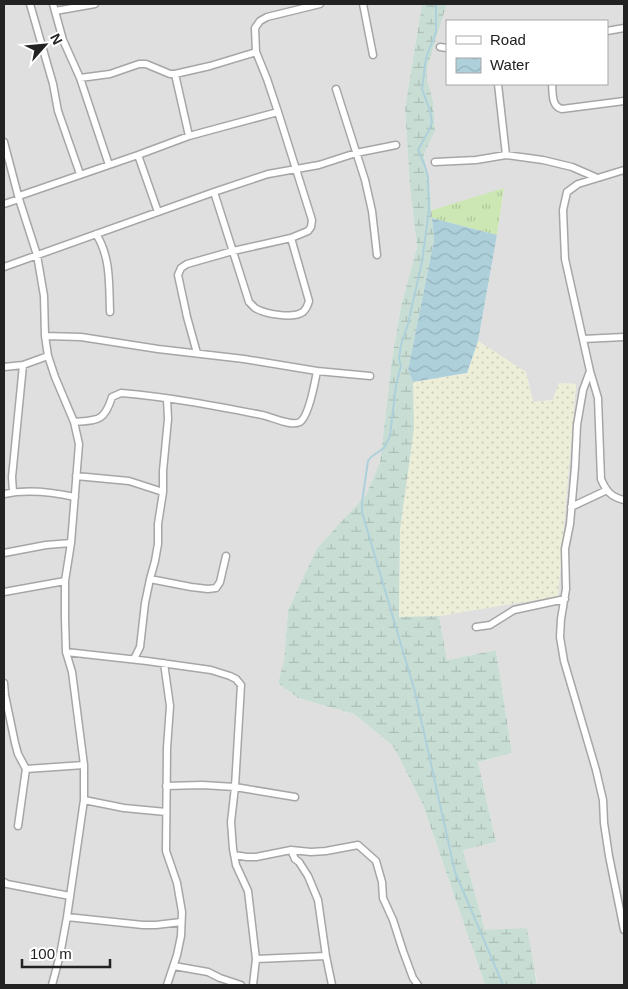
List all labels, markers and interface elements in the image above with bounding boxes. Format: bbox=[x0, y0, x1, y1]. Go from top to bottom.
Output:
north arrow bbox=[20, 20, 70, 70]
legend bbox=[446, 20, 608, 85]
text: N bbox=[47, 31, 66, 47]
text: Road bbox=[490, 31, 526, 48]
text: Water bbox=[490, 56, 529, 73]
scale bar bbox=[22, 936, 110, 968]
text: 100 m bbox=[30, 945, 72, 962]

